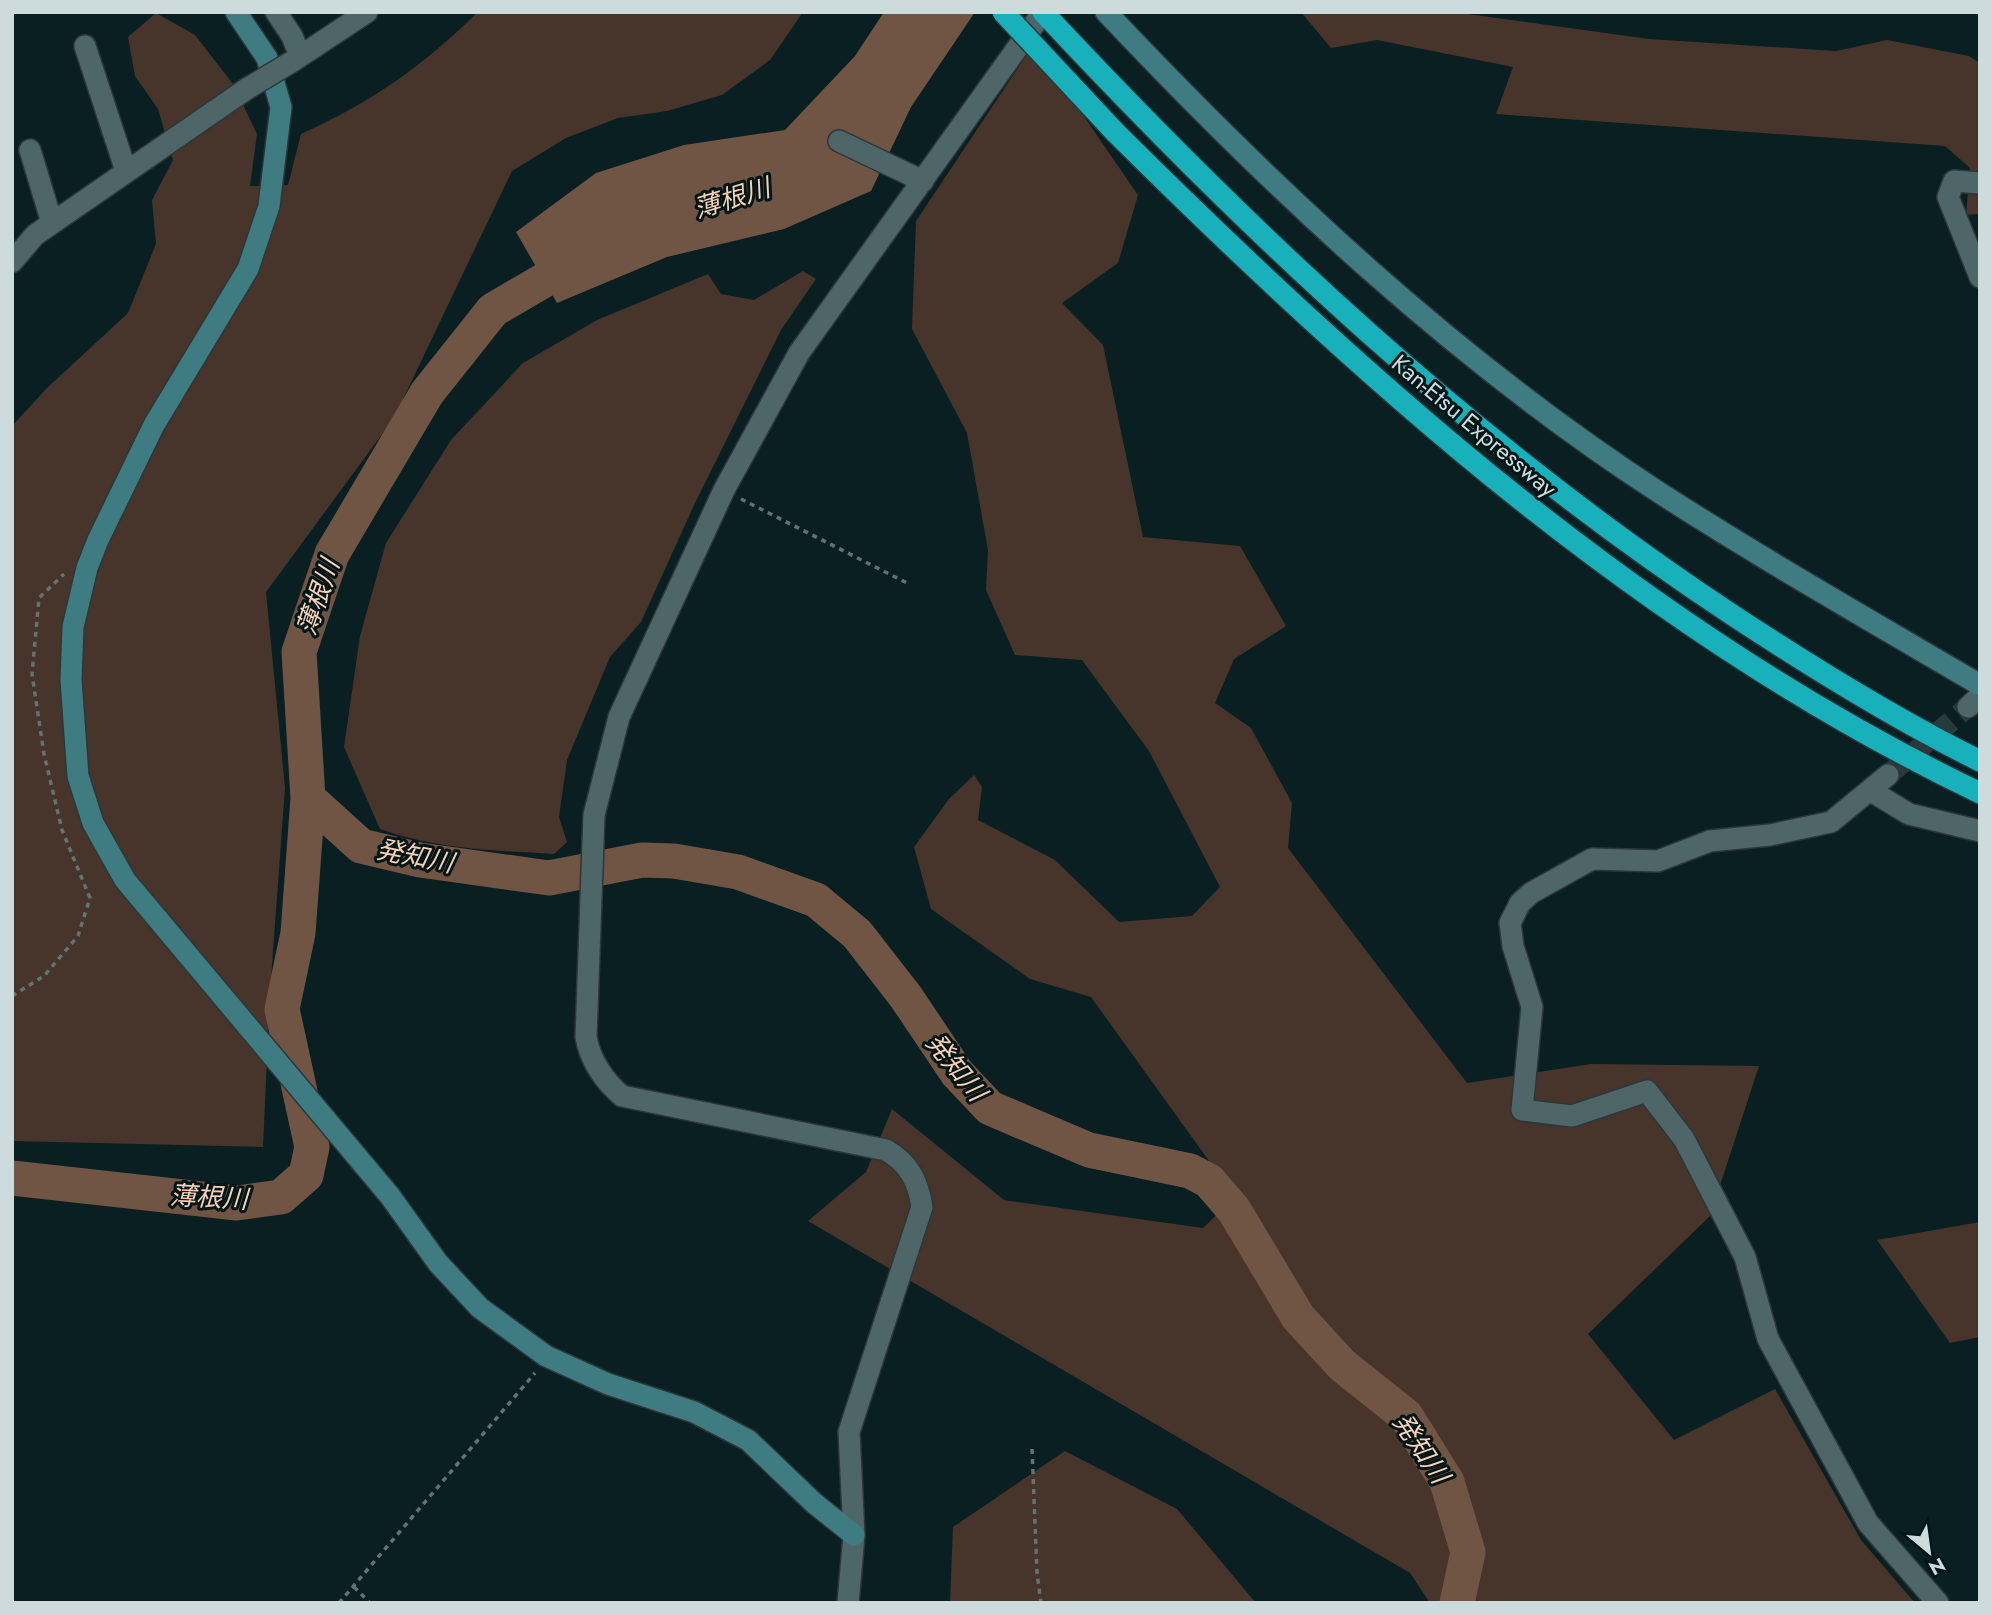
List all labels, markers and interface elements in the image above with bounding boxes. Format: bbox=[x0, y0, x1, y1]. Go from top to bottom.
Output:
water label: 薄根川 bbox=[689, 168, 778, 228]
street label: Kan-Etsu Expressway bbox=[1384, 346, 1565, 505]
water label: 薄根川 bbox=[287, 551, 350, 640]
water label: 発知川 bbox=[373, 830, 460, 883]
water label: 発知川 bbox=[917, 1025, 997, 1112]
water label: 薄根川 bbox=[169, 1176, 252, 1218]
water label: 発知川 bbox=[1383, 1405, 1460, 1493]
north arrow bbox=[1894, 1517, 1964, 1587]
text: N bbox=[1924, 1551, 1950, 1582]

